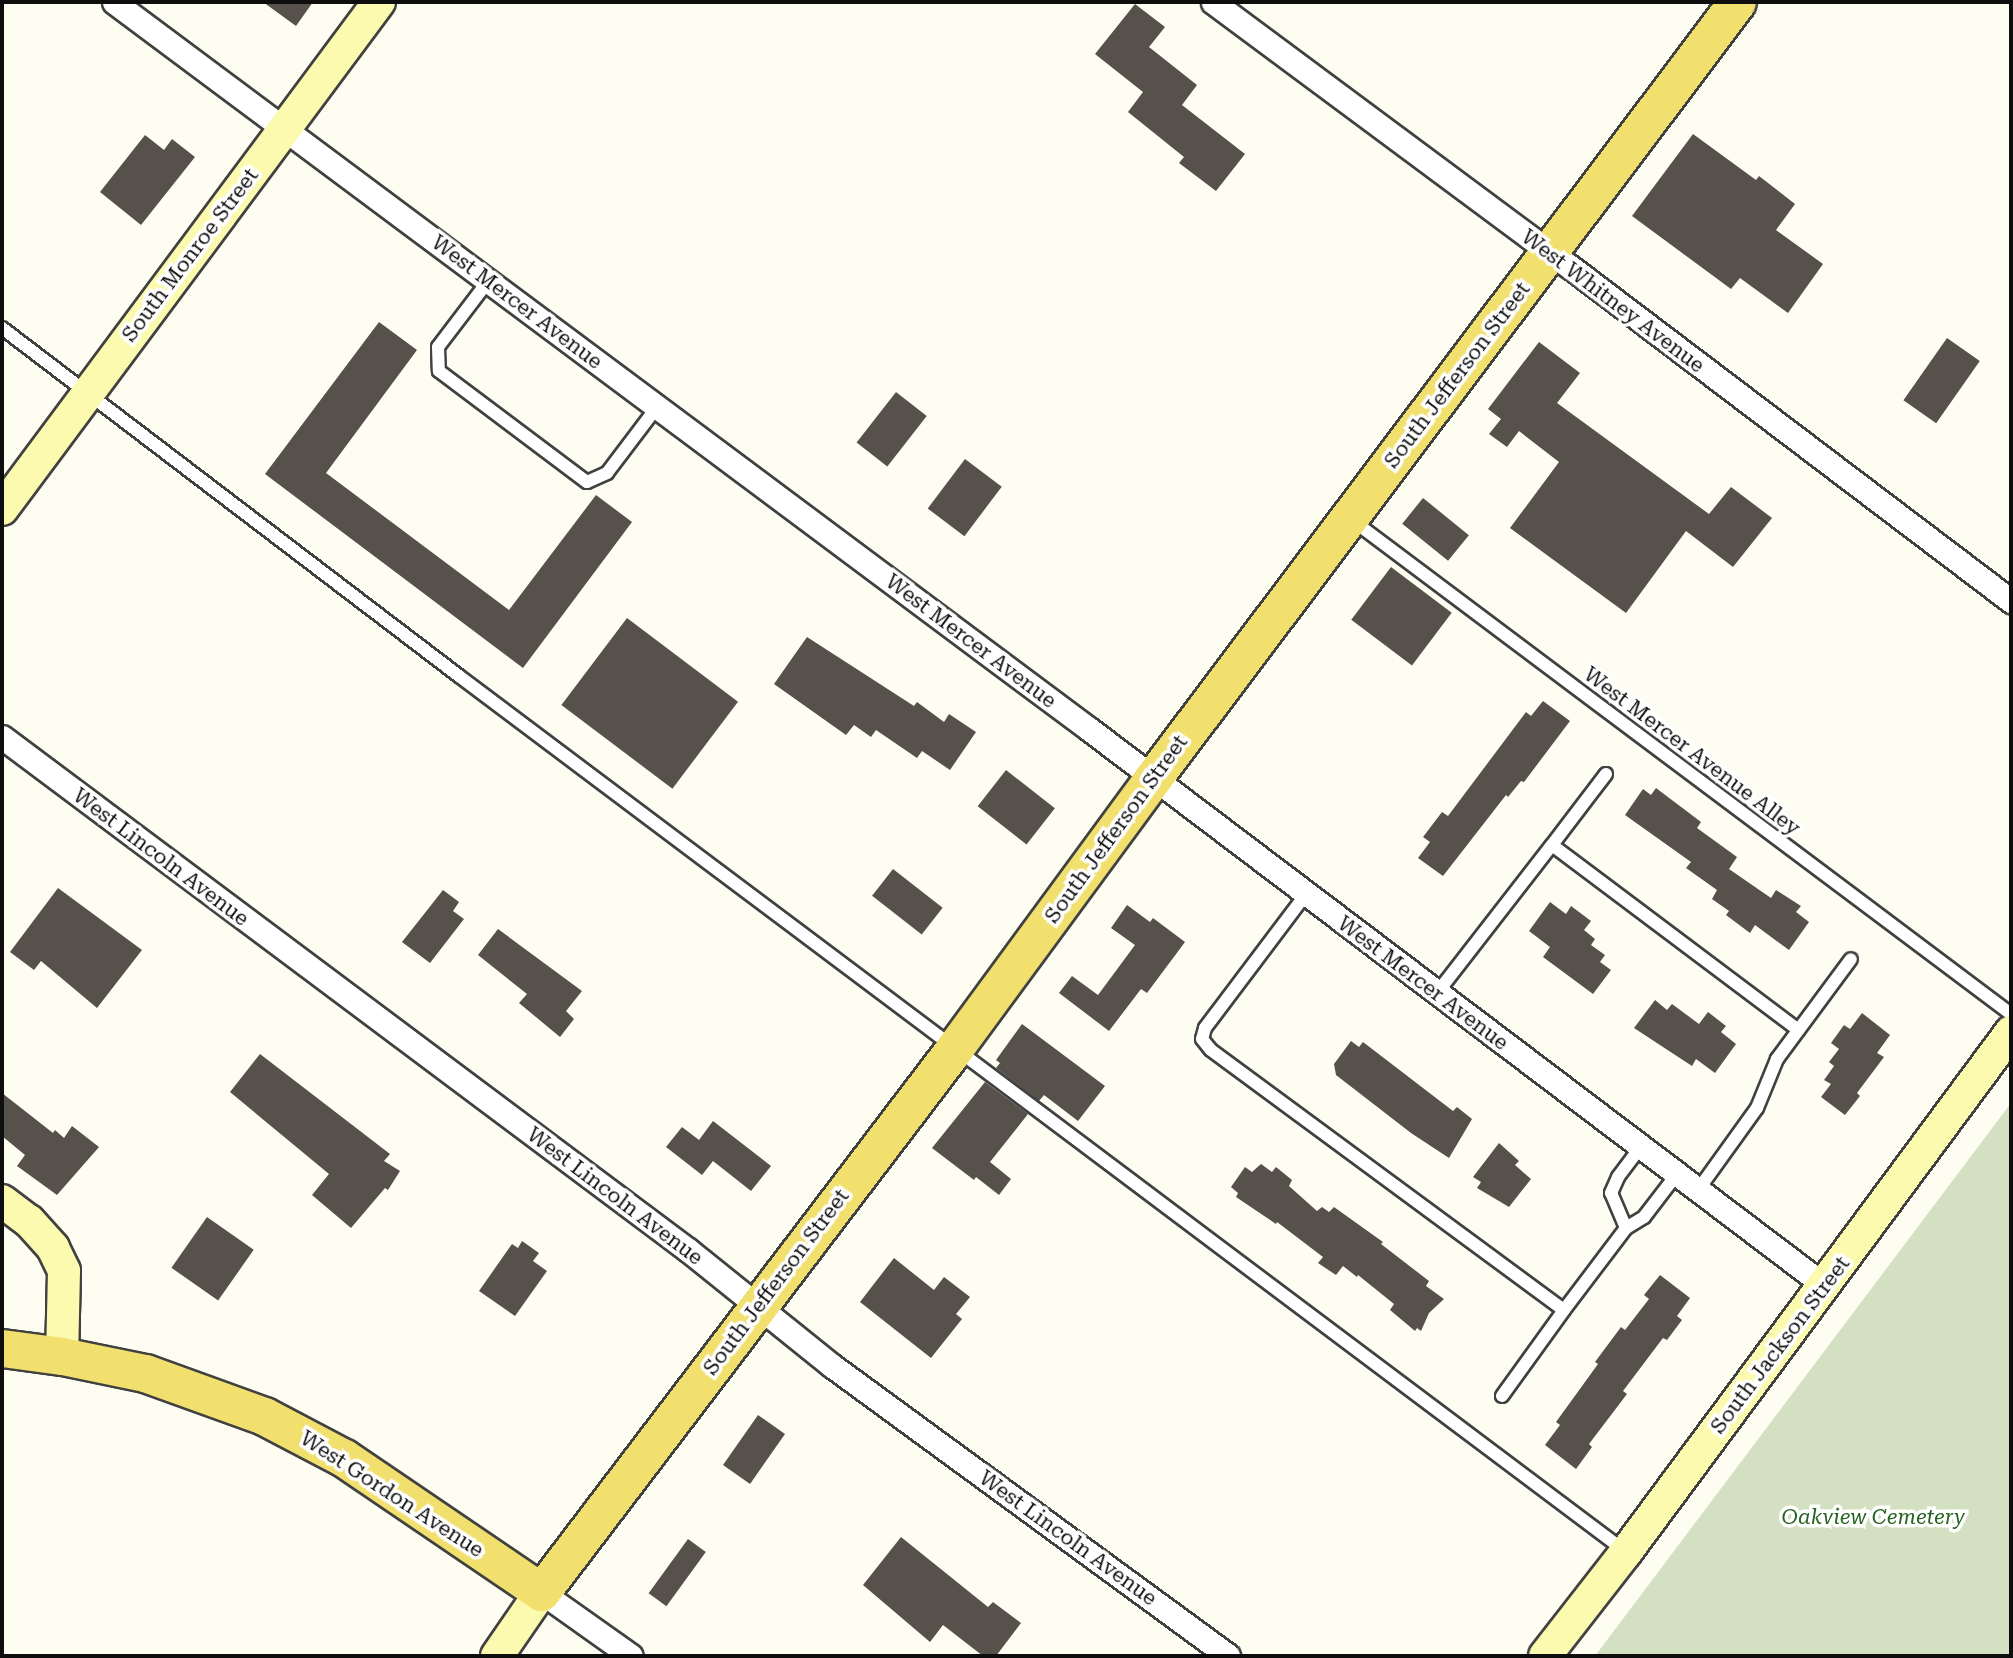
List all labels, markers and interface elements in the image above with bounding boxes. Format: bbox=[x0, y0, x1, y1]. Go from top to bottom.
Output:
street label: South Monroe Street bbox=[117, 163, 263, 347]
street label: West Whitney Avenue bbox=[1517, 224, 1709, 378]
street label: West Mercer Avenue bbox=[427, 230, 607, 374]
street label: South Jefferson Street bbox=[1379, 277, 1535, 473]
street label: West Mercer Avenue bbox=[881, 569, 1061, 713]
street label: West Mercer Avenue Alley bbox=[1579, 661, 1805, 841]
street label: South Jefferson Street bbox=[1039, 730, 1193, 928]
street label: West Lincoln Avenue bbox=[68, 783, 254, 931]
street label: West Mercer Avenue bbox=[1333, 911, 1513, 1055]
street label: West Lincoln Avenue bbox=[522, 1122, 708, 1270]
street label: South Jefferson Street bbox=[698, 1184, 854, 1380]
street label: South Jackson Street bbox=[1705, 1251, 1855, 1439]
street label: West Gordon Avenue bbox=[296, 1425, 488, 1563]
street label: West Lincoln Avenue bbox=[974, 1465, 1162, 1611]
park label: Oakview Cemetery bbox=[1781, 1504, 1965, 1530]

